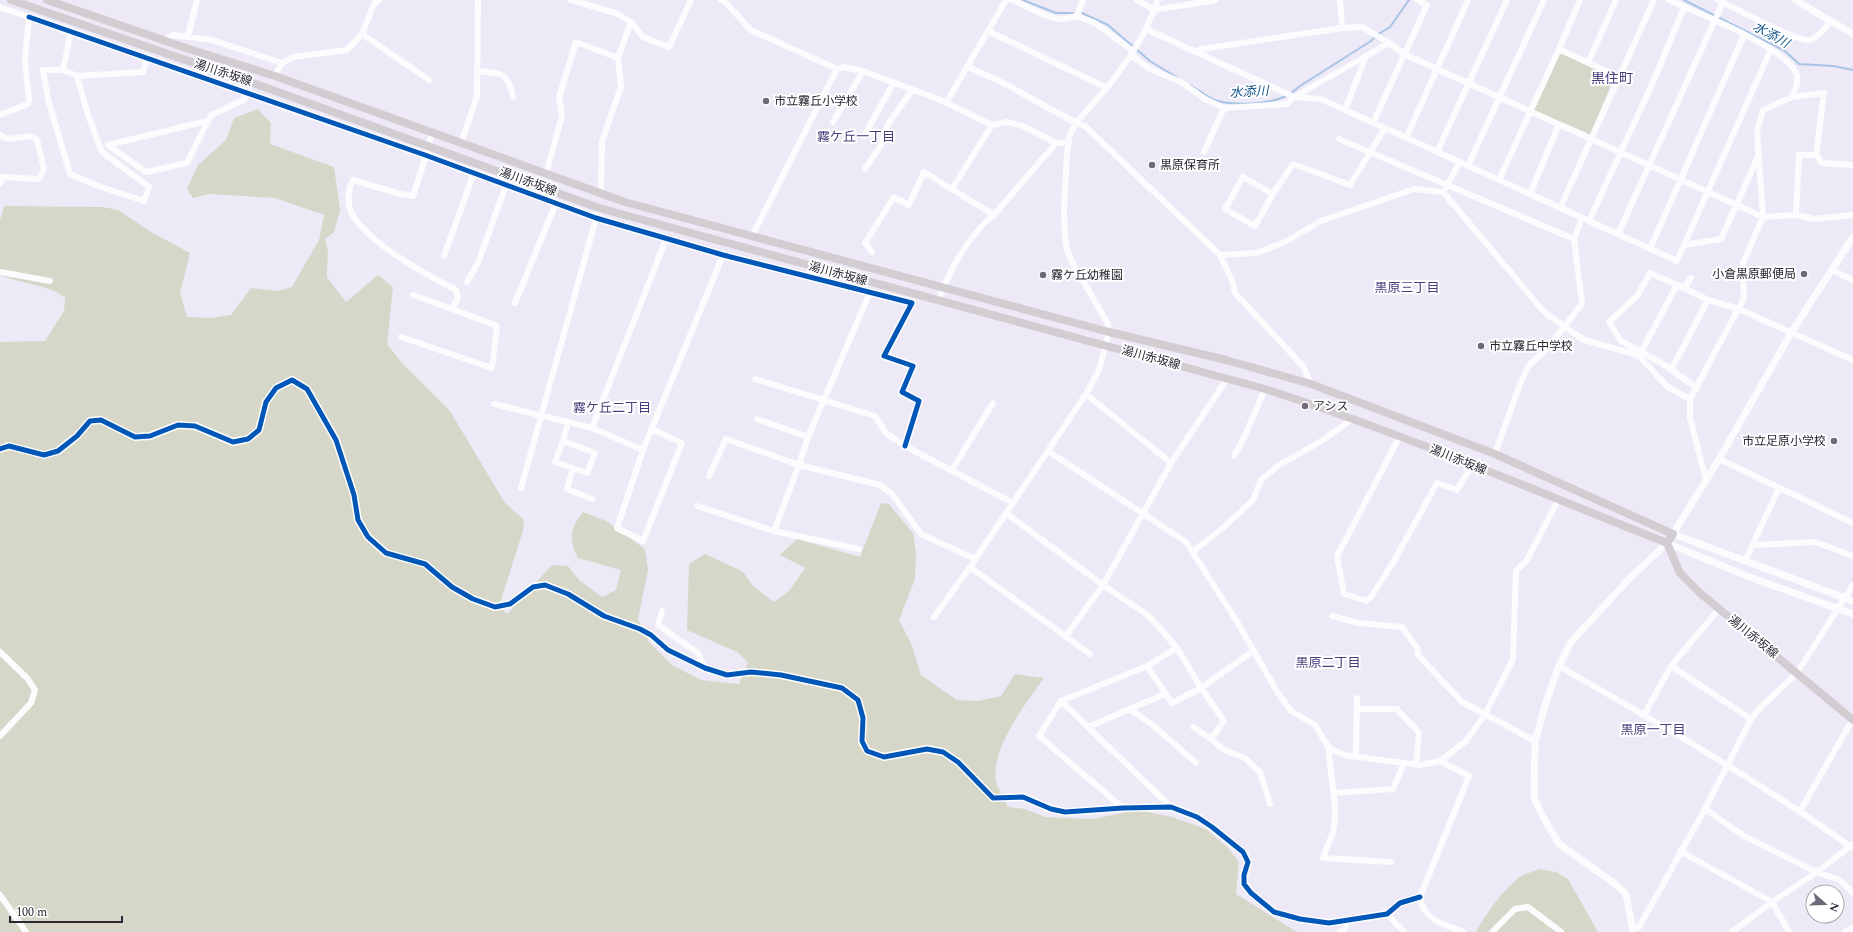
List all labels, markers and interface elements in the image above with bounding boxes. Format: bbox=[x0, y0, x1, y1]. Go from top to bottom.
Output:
water label: 水添川 bbox=[1749, 17, 1795, 54]
street label: 湯川赤坂線 bbox=[192, 55, 254, 91]
district label: 黒住町 bbox=[1591, 68, 1633, 89]
water label: 水添川 bbox=[1229, 81, 1271, 103]
place label: 市立霧丘小学校 bbox=[774, 92, 858, 111]
marker: 市立霧丘小学校 bbox=[761, 96, 771, 106]
district label: 霧ケ丘一丁目 bbox=[817, 127, 895, 147]
place label: 黒原保育所 bbox=[1160, 156, 1220, 175]
marker: 黒原保育所 bbox=[1147, 160, 1157, 170]
street label: 湯川赤坂線 bbox=[497, 163, 559, 201]
street label: 湯川赤坂線 bbox=[807, 257, 869, 291]
place label: 小倉黒原郵便局 bbox=[1712, 265, 1796, 284]
place label: 霧ケ丘幼稚園 bbox=[1051, 266, 1123, 285]
marker: 小倉黒原郵便局 bbox=[1799, 269, 1809, 279]
marker: 霧ケ丘幼稚園 bbox=[1038, 270, 1048, 280]
district label: 黒原三丁目 bbox=[1374, 278, 1440, 298]
place label: 市立霧丘中学校 bbox=[1489, 337, 1573, 356]
street label: 湯川赤坂線 bbox=[1120, 341, 1182, 375]
marker: 市立霧丘中学校 bbox=[1476, 341, 1486, 351]
place label: アシス bbox=[1313, 397, 1349, 416]
district label: 霧ケ丘二丁目 bbox=[573, 398, 651, 418]
marker: アシス bbox=[1300, 401, 1310, 411]
place label: 市立足原小学校 bbox=[1742, 432, 1826, 451]
marker: 市立足原小学校 bbox=[1829, 436, 1839, 446]
street label: 湯川赤坂線 bbox=[1427, 440, 1489, 480]
street label: 湯川赤坂線 bbox=[1724, 611, 1782, 663]
district label: 黒原二丁目 bbox=[1295, 653, 1361, 673]
district label: 黒原一丁目 bbox=[1620, 720, 1686, 740]
north arrow bbox=[1805, 884, 1845, 924]
scale bar bbox=[10, 898, 122, 924]
text: N bbox=[1824, 900, 1843, 914]
text: 100 m bbox=[16, 903, 47, 922]

